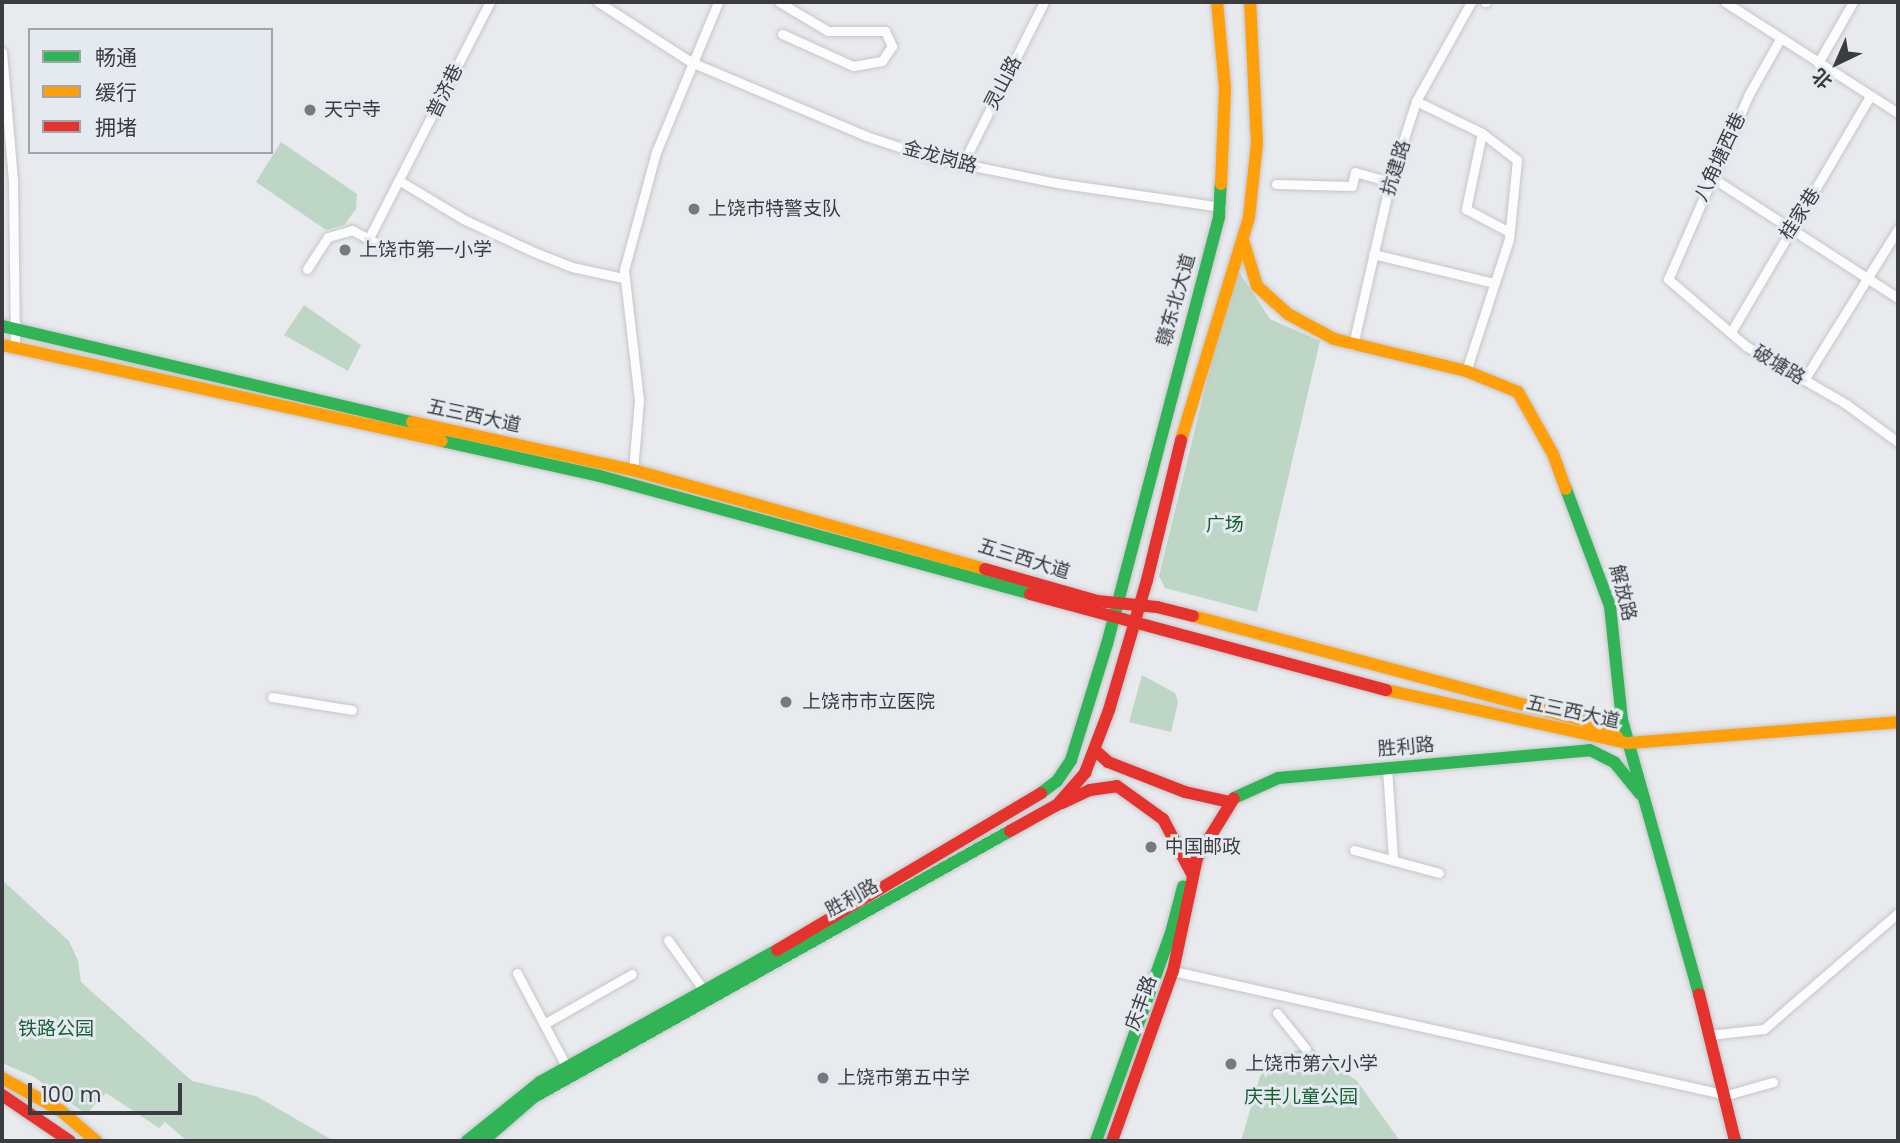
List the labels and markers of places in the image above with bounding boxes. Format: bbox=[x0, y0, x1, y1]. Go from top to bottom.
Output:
place label: 天宁寺 bbox=[324, 99, 381, 121]
marker: 天宁寺 bbox=[302, 102, 318, 118]
place label: 上饶市特警支队 bbox=[708, 198, 841, 220]
marker: 上饶市特警支队 bbox=[686, 201, 702, 217]
place label: 上饶市第一小学 bbox=[359, 239, 492, 261]
marker: 上饶市第一小学 bbox=[337, 242, 353, 258]
place label: 上饶市市立医院 bbox=[802, 691, 935, 713]
marker: 上饶市市立医院 bbox=[776, 692, 796, 712]
place label: 中国邮政 bbox=[1165, 836, 1241, 858]
marker: 中国邮政 bbox=[1143, 839, 1159, 855]
place label: 上饶市第六小学 bbox=[1245, 1053, 1378, 1075]
marker: 上饶市第六小学 bbox=[1223, 1056, 1239, 1072]
place label: 上饶市第五中学 bbox=[837, 1067, 970, 1089]
marker: 上饶市第五中学 bbox=[815, 1070, 831, 1086]

